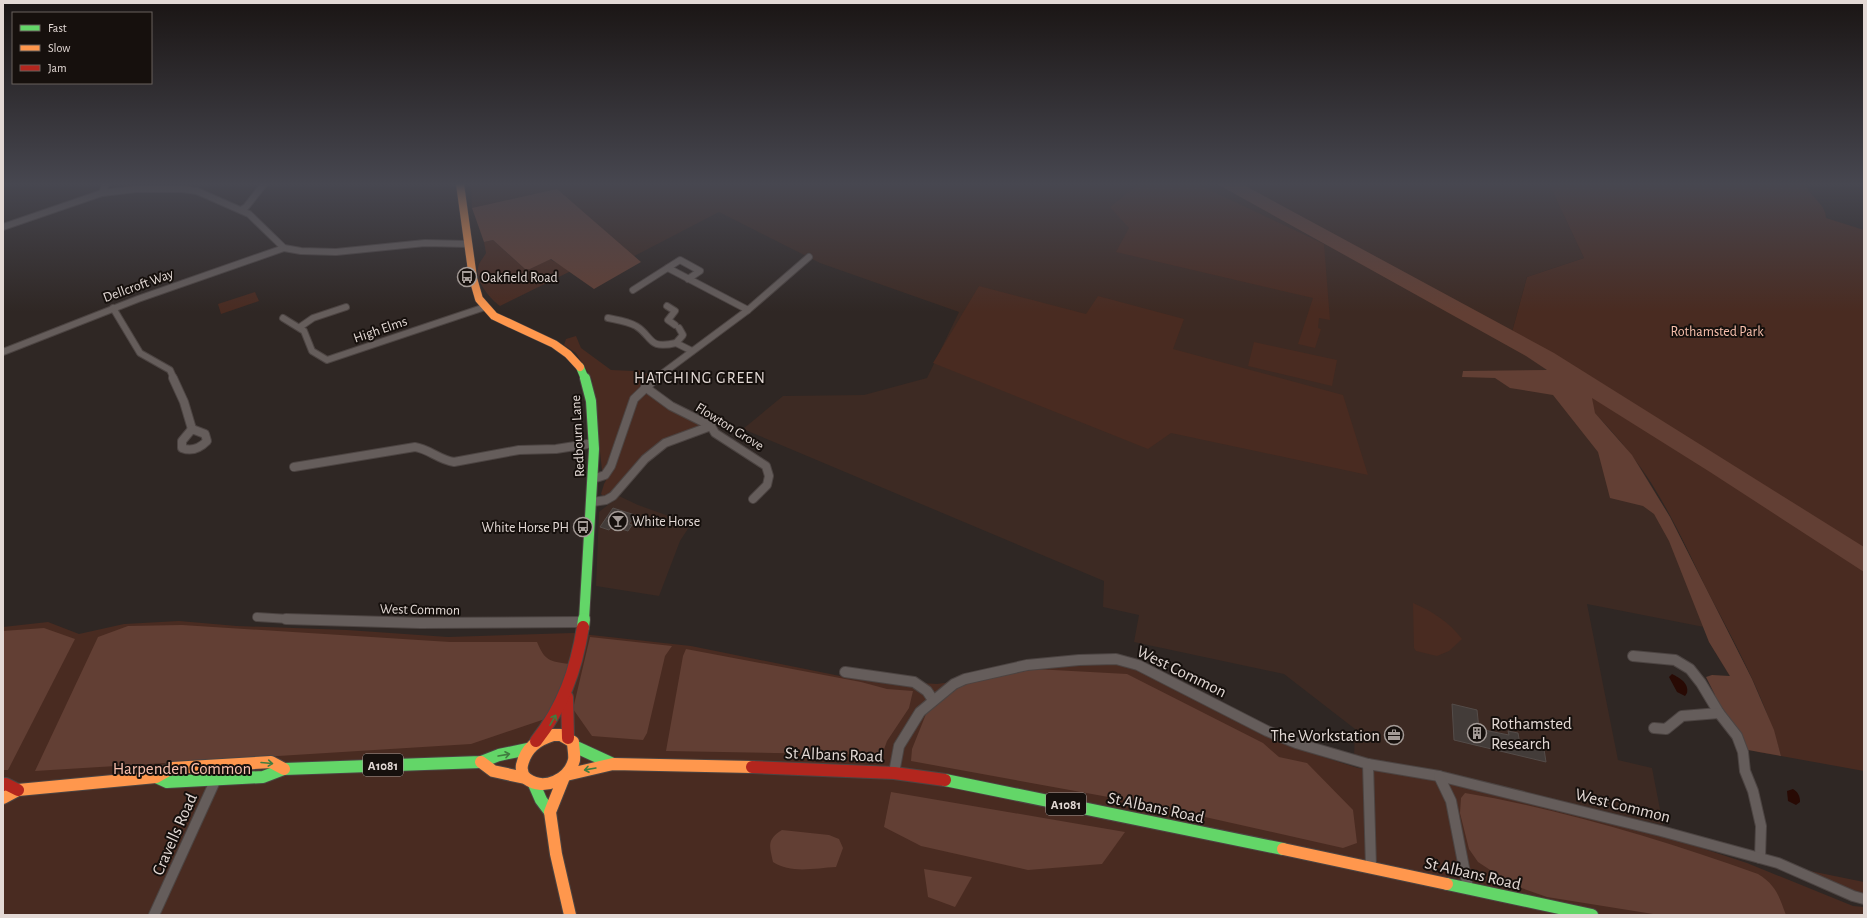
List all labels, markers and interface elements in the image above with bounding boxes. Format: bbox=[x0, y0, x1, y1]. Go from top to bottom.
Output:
legend bbox=[12, 12, 152, 84]
text: Fast bbox=[48, 22, 67, 34]
text: Slow bbox=[48, 42, 70, 54]
text: Jam bbox=[48, 62, 67, 74]
bus stop icon: Oakfield Road bbox=[456, 266, 478, 288]
street label: Dellcroft Way bbox=[101, 267, 175, 305]
place label: Oakfield Road bbox=[481, 271, 558, 285]
street label: High Elms bbox=[352, 314, 409, 346]
park label: Rothamsted Park bbox=[1670, 325, 1764, 339]
district label: HATCHING GREEN bbox=[634, 370, 766, 386]
street label: Redbourn Lane bbox=[569, 395, 587, 477]
street label: Flowton Grove bbox=[693, 400, 766, 453]
bar icon: White Horse bbox=[607, 510, 629, 532]
place label: White Horse bbox=[632, 515, 700, 529]
bus stop icon: White Horse PH bbox=[572, 516, 594, 538]
place label: White Horse PH bbox=[482, 521, 569, 535]
street label: West Common bbox=[380, 602, 460, 618]
street label: West Common bbox=[1134, 642, 1229, 700]
one-way arrow bbox=[549, 714, 557, 726]
place label: Rothamsted Research bbox=[1491, 715, 1572, 752]
building icon: Rothamsted Research bbox=[1466, 722, 1488, 744]
office icon: The Workstation bbox=[1383, 724, 1405, 746]
place label: The Workstation bbox=[1270, 727, 1380, 744]
street label: St Albans Road bbox=[785, 744, 884, 765]
one-way arrow bbox=[497, 750, 510, 758]
road number: A1081 bbox=[363, 754, 403, 776]
park label: Harpenden Common bbox=[113, 760, 251, 777]
one-way arrow bbox=[260, 760, 273, 767]
one-way arrow bbox=[584, 766, 597, 774]
street label: West Common bbox=[1574, 785, 1672, 826]
street label: St Albans Road bbox=[1106, 789, 1206, 826]
street label: Cravells Road bbox=[149, 791, 200, 878]
road number: A1081 bbox=[1046, 793, 1086, 815]
street label: St Albans Road bbox=[1423, 854, 1523, 893]

